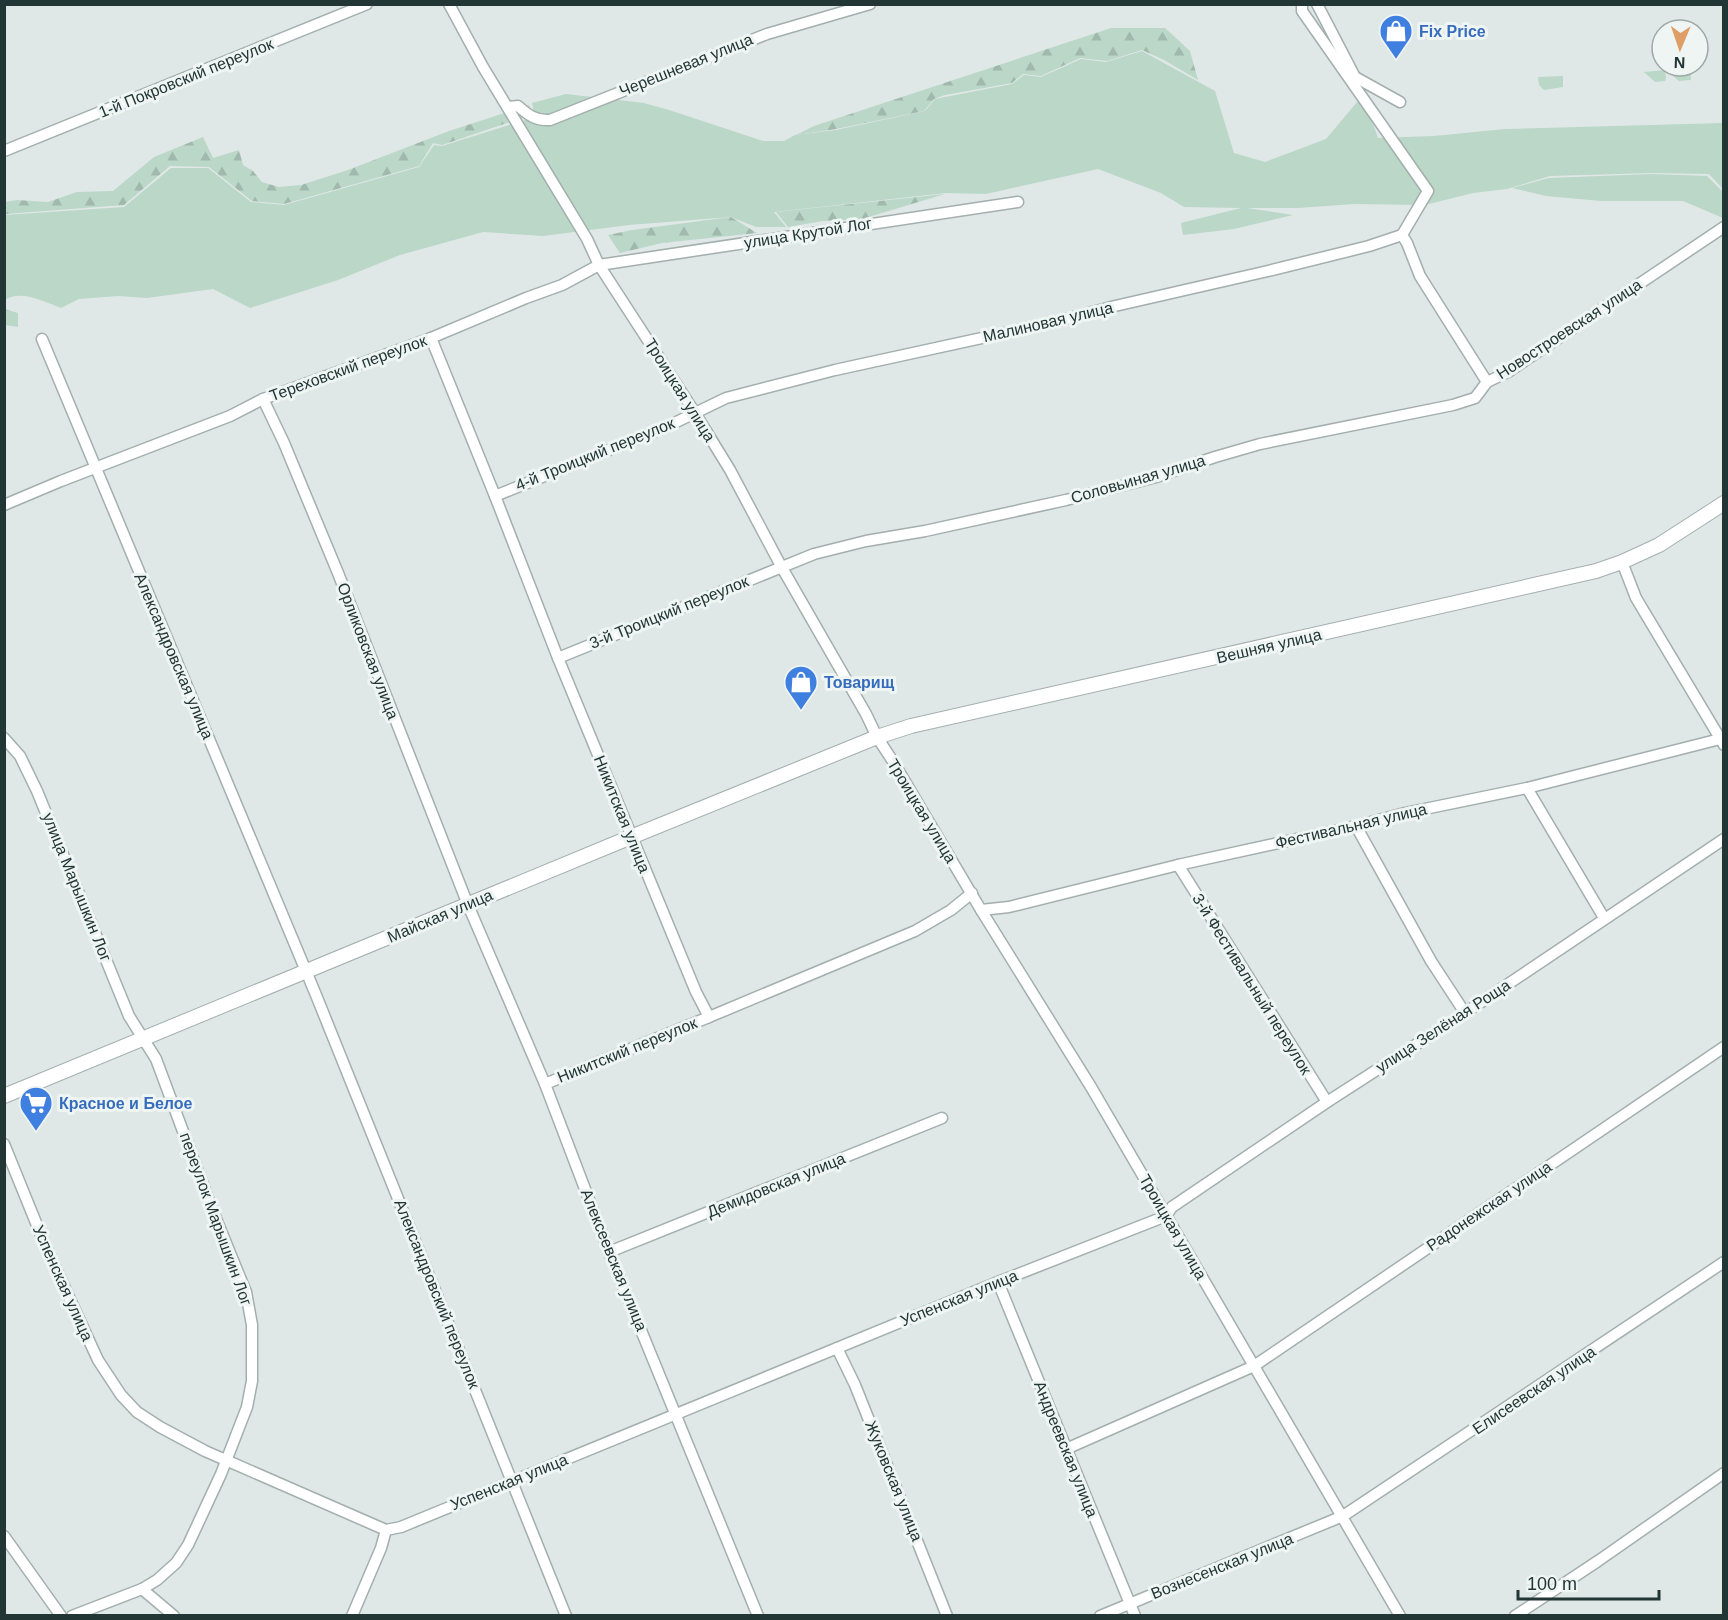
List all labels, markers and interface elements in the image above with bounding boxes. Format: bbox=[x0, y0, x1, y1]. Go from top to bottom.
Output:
shop icon: Fix Price bbox=[1378, 13, 1414, 60]
north arrow bbox=[1650, 18, 1710, 78]
place label: Fix Price bbox=[1419, 23, 1486, 40]
street label: Черешневая улица bbox=[617, 30, 755, 100]
street label: 1-й Покровский переулок bbox=[96, 35, 277, 121]
text: N bbox=[1673, 54, 1686, 71]
street label: улица Крутой Лог bbox=[743, 214, 873, 251]
street label: Новостроевская улица bbox=[1493, 276, 1645, 382]
street label: Малиновая улица bbox=[981, 299, 1115, 345]
street label: Тереховский переулок bbox=[267, 331, 430, 404]
street label: Троицкая улица bbox=[641, 335, 719, 445]
street label: 4-й Троицкий переулок bbox=[513, 414, 678, 494]
street label: Соловьиная улица bbox=[1069, 452, 1207, 506]
street label: Александровская улица bbox=[131, 570, 217, 742]
street label: 3-й Троицкий переулок bbox=[587, 572, 752, 652]
street label: Орликовская улица bbox=[334, 580, 402, 722]
street label: Вешняя улица bbox=[1215, 626, 1323, 666]
shop icon: Товарищ bbox=[783, 664, 819, 711]
place label: Товарищ bbox=[824, 674, 895, 691]
street label: Никитская улица bbox=[591, 753, 653, 875]
street label: Троицкая улица bbox=[884, 756, 960, 866]
street label: Фестивальная улица bbox=[1274, 800, 1429, 852]
street label: улица Марышкин Лог bbox=[39, 810, 115, 964]
street label: Майская улица bbox=[385, 886, 495, 946]
street label: 3-й Фестивальный переулок bbox=[1189, 891, 1315, 1078]
street label: улица Зелёная Роща bbox=[1373, 976, 1513, 1076]
street label: Никитский переулок bbox=[555, 1014, 700, 1086]
supermarket icon: Красное и Белое bbox=[18, 1085, 54, 1132]
place label: Красное и Белое bbox=[59, 1095, 193, 1112]
street label: переулок Марышкин Лог bbox=[177, 1130, 255, 1308]
street label: Демидовская улица bbox=[704, 1149, 848, 1221]
street label: Радонежская улица bbox=[1423, 1158, 1555, 1254]
street label: Троицкая улица bbox=[1136, 1172, 1210, 1282]
street label: Алексеевская улица bbox=[578, 1187, 650, 1334]
street label: Александровский переулок bbox=[391, 1197, 483, 1392]
street label: Успенская улица bbox=[30, 1223, 96, 1344]
street label: Успенская улица bbox=[898, 1267, 1020, 1329]
street label: Елисеевская улица bbox=[1469, 1343, 1599, 1437]
street label: Андреевская улица bbox=[1031, 1379, 1101, 1520]
street label: Жуковская улица bbox=[862, 1418, 926, 1544]
street label: Успенская улица bbox=[448, 1451, 570, 1513]
street label: Вознесенская улица bbox=[1149, 1530, 1296, 1602]
scale bar bbox=[1518, 1563, 1659, 1601]
text: 100 m bbox=[1527, 1574, 1577, 1594]

